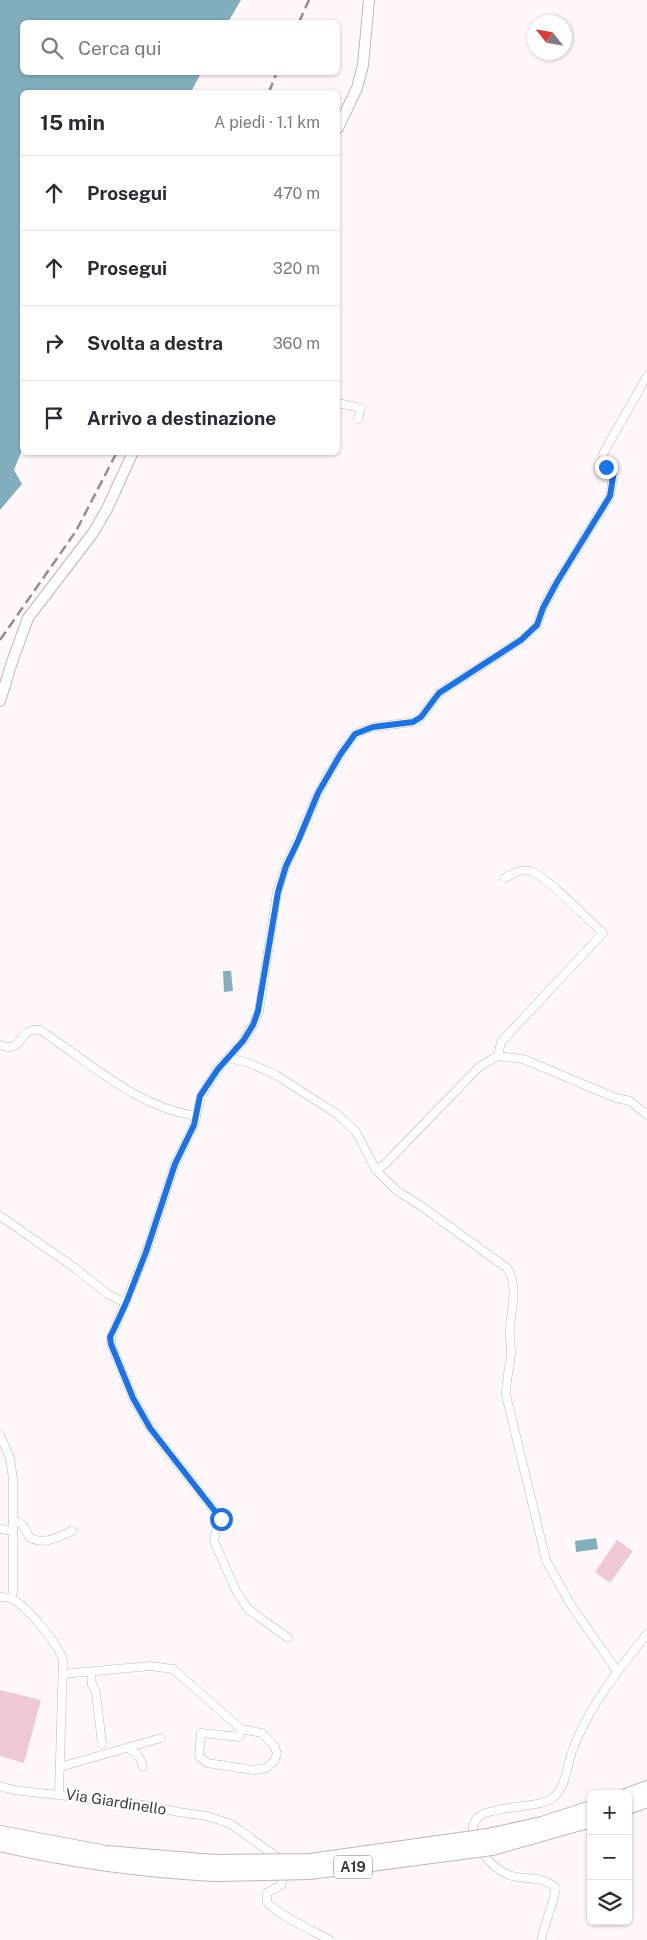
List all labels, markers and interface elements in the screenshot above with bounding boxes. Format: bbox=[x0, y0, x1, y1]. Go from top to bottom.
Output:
north arrow bbox=[527, 15, 572, 60]
search box bbox=[20, 20, 340, 75]
icon: search bbox=[38, 34, 66, 62]
text: Cerca qui bbox=[78, 37, 161, 59]
text: 15 min bbox=[40, 110, 105, 135]
text: A piedi · 1.1 km bbox=[214, 113, 320, 132]
icon: ahead bbox=[40, 179, 68, 207]
text: Prosegui bbox=[87, 182, 167, 204]
text: 470 m bbox=[273, 184, 320, 203]
icon: ahead bbox=[40, 254, 68, 282]
text: Prosegui bbox=[87, 257, 167, 279]
text: 320 m bbox=[273, 259, 320, 278]
icon: right bbox=[40, 329, 68, 357]
text: Svolta a destra bbox=[87, 332, 223, 354]
text: 360 m bbox=[273, 334, 320, 353]
icon: arrive bbox=[40, 404, 68, 432]
text: Arrivo a destinazione bbox=[87, 407, 276, 429]
route end bbox=[595, 456, 618, 479]
route start bbox=[210, 1508, 233, 1531]
street label: Via Giardinello bbox=[65, 1785, 168, 1818]
map controls bbox=[587, 1790, 632, 1925]
button: + bbox=[587, 1790, 632, 1835]
button: − bbox=[587, 1835, 632, 1880]
road number: A19 bbox=[334, 1855, 372, 1878]
button: layers bbox=[587, 1880, 632, 1925]

